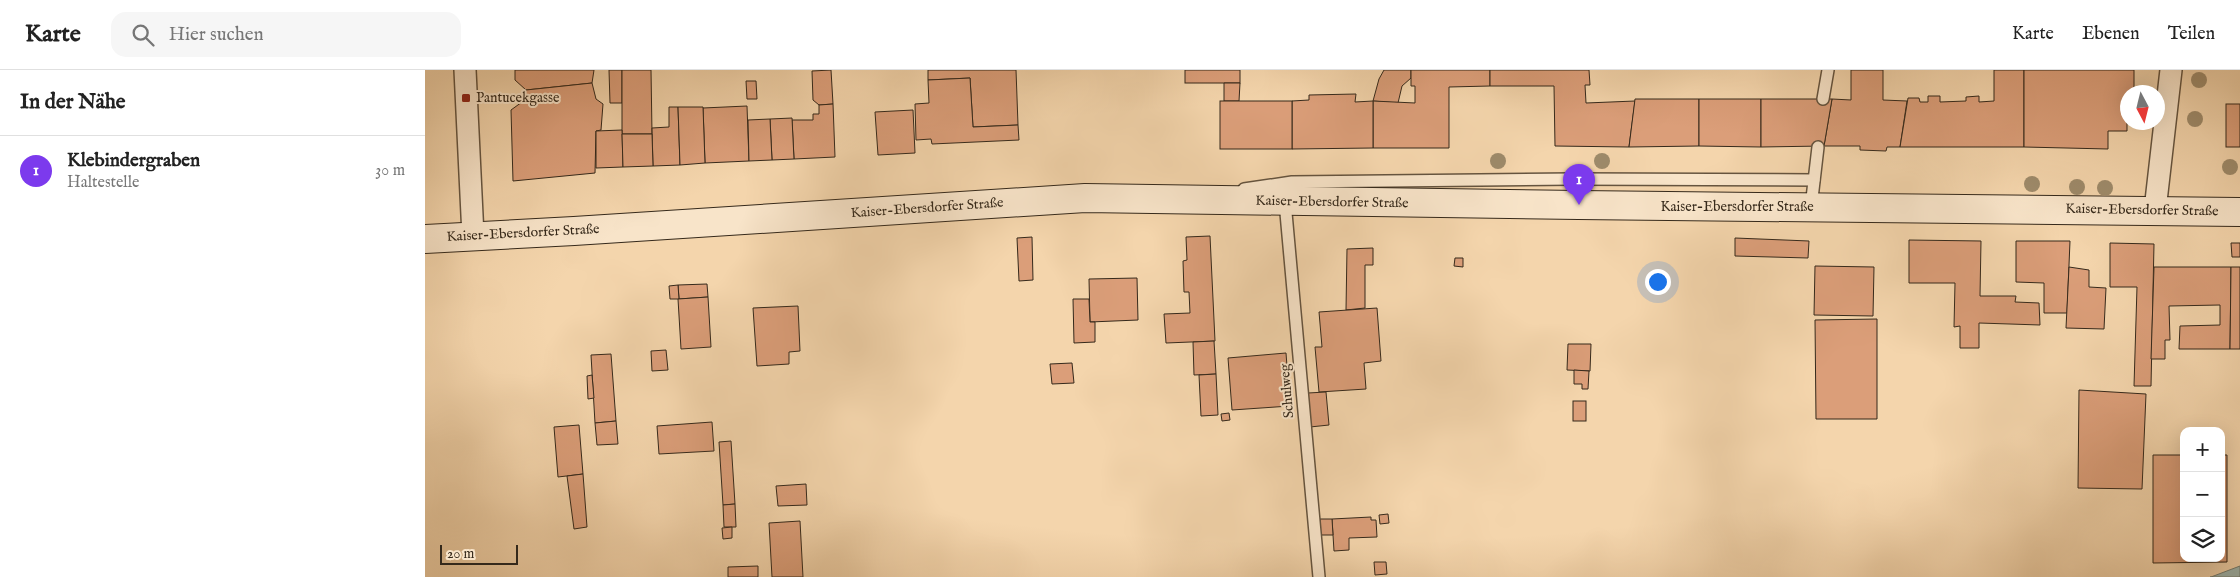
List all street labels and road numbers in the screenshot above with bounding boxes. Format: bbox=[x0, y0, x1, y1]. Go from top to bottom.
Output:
street label: Kaiser-Ebersdorfer Straße bbox=[1255, 192, 1409, 212]
street label: Kaiser-Ebersdorfer Straße bbox=[850, 194, 1005, 222]
street label: Kaiser-Ebersdorfer Straße bbox=[1660, 198, 1814, 216]
street label: Kaiser-Ebersdorfer Straße bbox=[2065, 200, 2219, 220]
street label: Kaiser-Ebersdorfer Straße bbox=[446, 220, 601, 246]
street label: Schulweg bbox=[1276, 363, 1298, 419]

